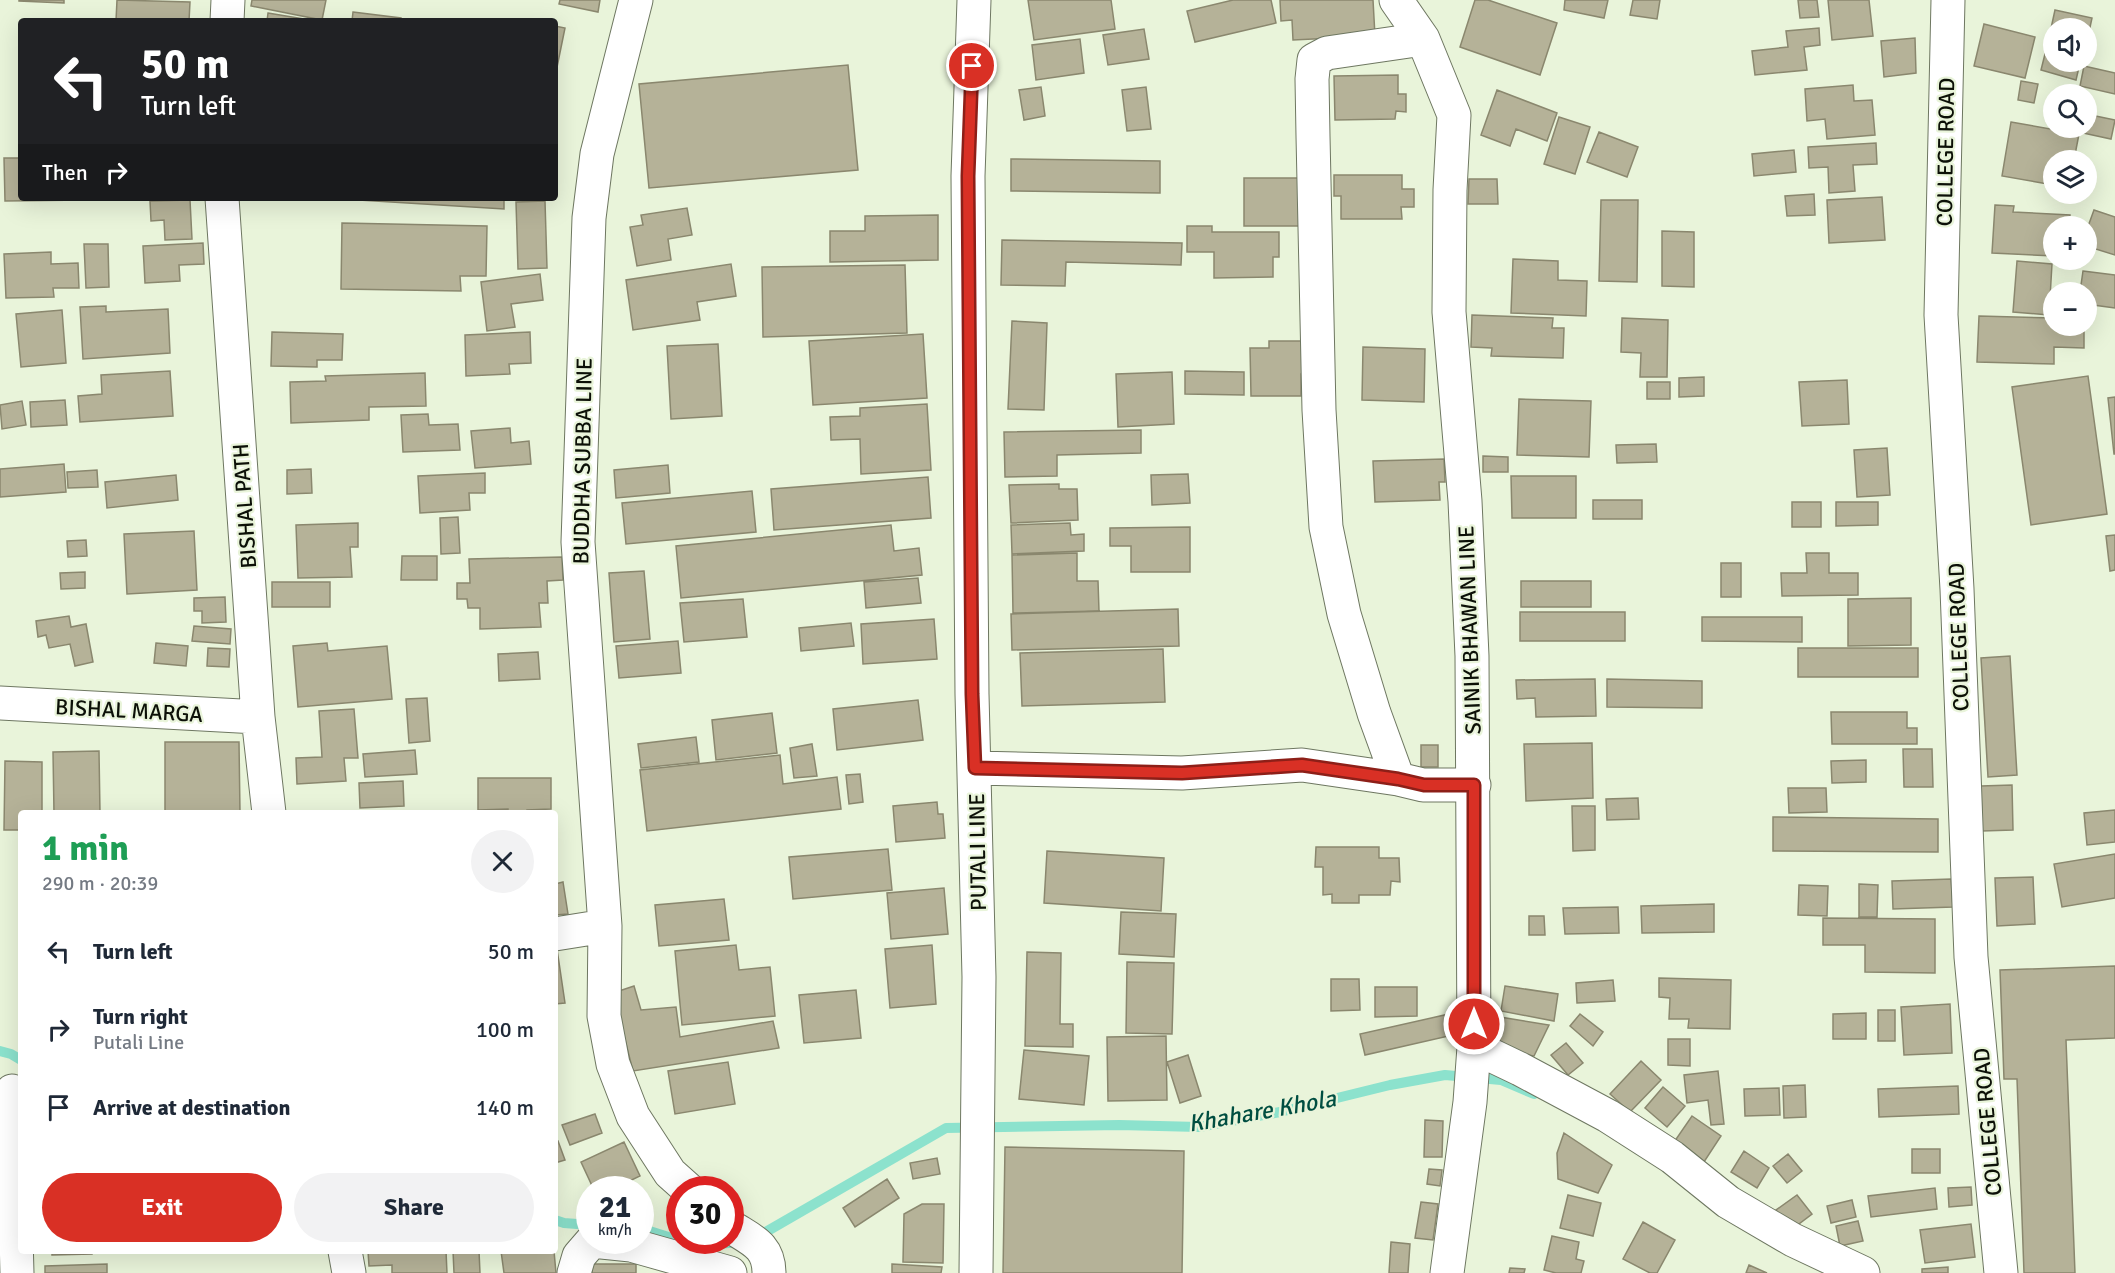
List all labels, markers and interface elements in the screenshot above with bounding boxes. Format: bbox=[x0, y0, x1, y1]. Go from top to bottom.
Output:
map controls bbox=[2043, 18, 2097, 336]
button: sound bbox=[2043, 18, 2097, 72]
text: 50 m bbox=[141, 39, 230, 90]
pin bbox=[946, 40, 997, 91]
icon: left bbox=[42, 42, 120, 120]
icon: arrive bbox=[955, 49, 988, 82]
street label: COLLEGE ROAD bbox=[1931, 77, 1960, 227]
button: search bbox=[2043, 84, 2097, 138]
text: Turn left bbox=[141, 90, 236, 123]
button: layers bbox=[2043, 150, 2097, 204]
icon: right bbox=[100, 156, 133, 189]
text: Then bbox=[42, 159, 88, 186]
button: + bbox=[2043, 216, 2097, 270]
button: − bbox=[2043, 282, 2097, 336]
street label: BUDDHA SUBBA LINE bbox=[567, 357, 598, 565]
street label: BISHAL PATH bbox=[227, 443, 262, 569]
street label: SAINIK BHAWAN LINE bbox=[1452, 525, 1487, 735]
street label: COLLEGE ROAD bbox=[1942, 562, 1975, 712]
street label: BISHAL MARGA bbox=[54, 693, 204, 728]
street label: PUTALI LINE bbox=[963, 793, 992, 911]
text: 1 min bbox=[42, 826, 129, 871]
button: close bbox=[471, 830, 534, 893]
text: 290 m · 20:39 bbox=[42, 871, 158, 896]
icon: left bbox=[42, 935, 75, 968]
text: Turn left bbox=[93, 938, 173, 965]
text: 50 m bbox=[488, 938, 534, 965]
position arrow bbox=[1442, 992, 1506, 1056]
text: Turn right bbox=[93, 1003, 188, 1030]
icon: right bbox=[42, 1013, 75, 1046]
text: 100 m bbox=[476, 1016, 534, 1043]
text: Putali Line bbox=[93, 1030, 184, 1055]
street label: COLLEGE ROAD bbox=[1968, 1047, 2007, 1197]
water label: Khahare Khola bbox=[1186, 1083, 1339, 1139]
icon: arrive bbox=[42, 1091, 75, 1124]
text: Arrive at destination bbox=[93, 1094, 290, 1121]
text: 140 m bbox=[476, 1094, 534, 1121]
button: Exit bbox=[42, 1173, 282, 1242]
button: Share bbox=[294, 1173, 534, 1242]
speed limit sign: 30 bbox=[666, 1176, 744, 1254]
text: 21 bbox=[599, 1189, 631, 1226]
text: km/h bbox=[598, 1221, 632, 1239]

